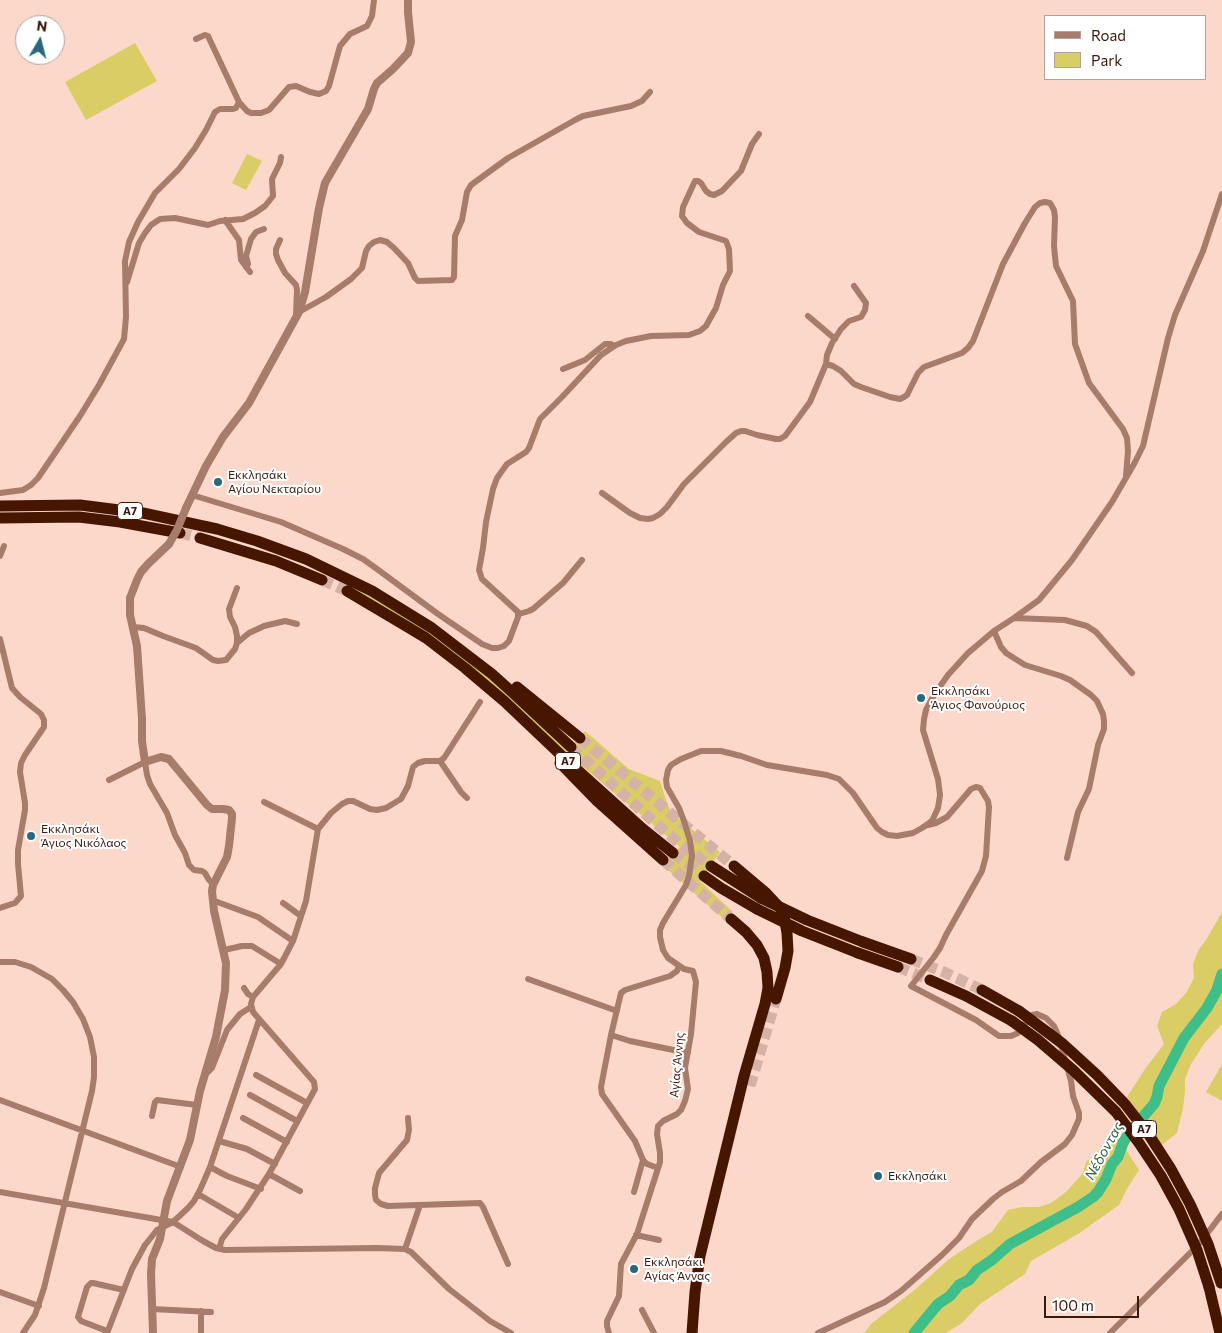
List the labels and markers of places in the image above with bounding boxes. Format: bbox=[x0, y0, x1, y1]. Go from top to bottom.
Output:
place label: Εκκλησάκι Αγίου Νεκταρίου bbox=[228, 468, 321, 496]
marker: Εκκλησάκι Αγίου Νεκταρίου bbox=[212, 476, 224, 488]
place label: Εκκλησάκι Άγιος Φανούριος bbox=[931, 684, 1025, 712]
marker: Εκκλησάκι Άγιος Φανούριος bbox=[915, 692, 927, 704]
place label: Εκκλησάκι Άγιος Νικόλαος bbox=[41, 822, 127, 850]
marker: Εκκλησάκι Άγιος Νικόλαος bbox=[25, 830, 37, 842]
place label: Εκκλησάκι bbox=[888, 1169, 947, 1183]
marker: Εκκλησάκι bbox=[872, 1170, 884, 1182]
place label: Εκκλησάκι Αγίας Άννας bbox=[644, 1255, 710, 1283]
marker: Εκκλησάκι Αγίας Άννας bbox=[628, 1263, 640, 1275]

